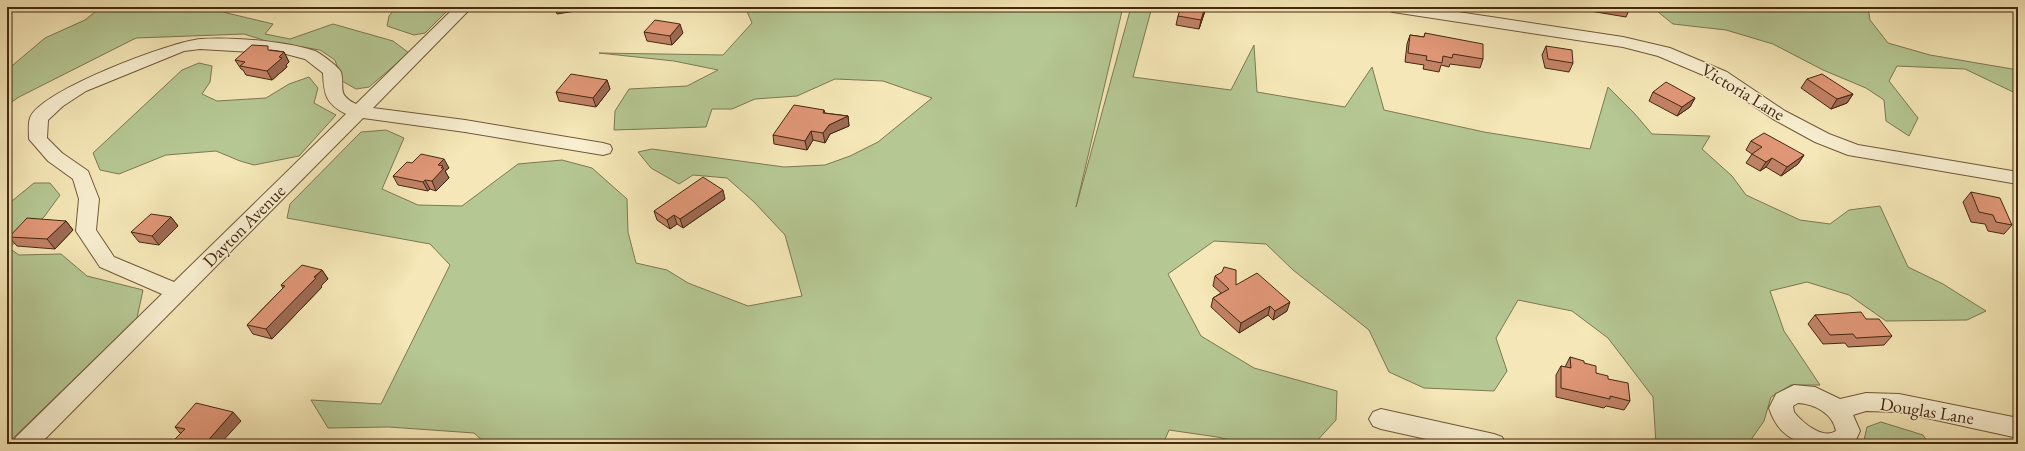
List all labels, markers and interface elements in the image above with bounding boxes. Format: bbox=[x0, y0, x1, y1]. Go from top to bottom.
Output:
street label: Victoria Lane bbox=[1697, 58, 1789, 125]
street label: Dayton Avenue bbox=[197, 179, 290, 272]
street label: Douglas Lane bbox=[1878, 392, 1976, 429]

